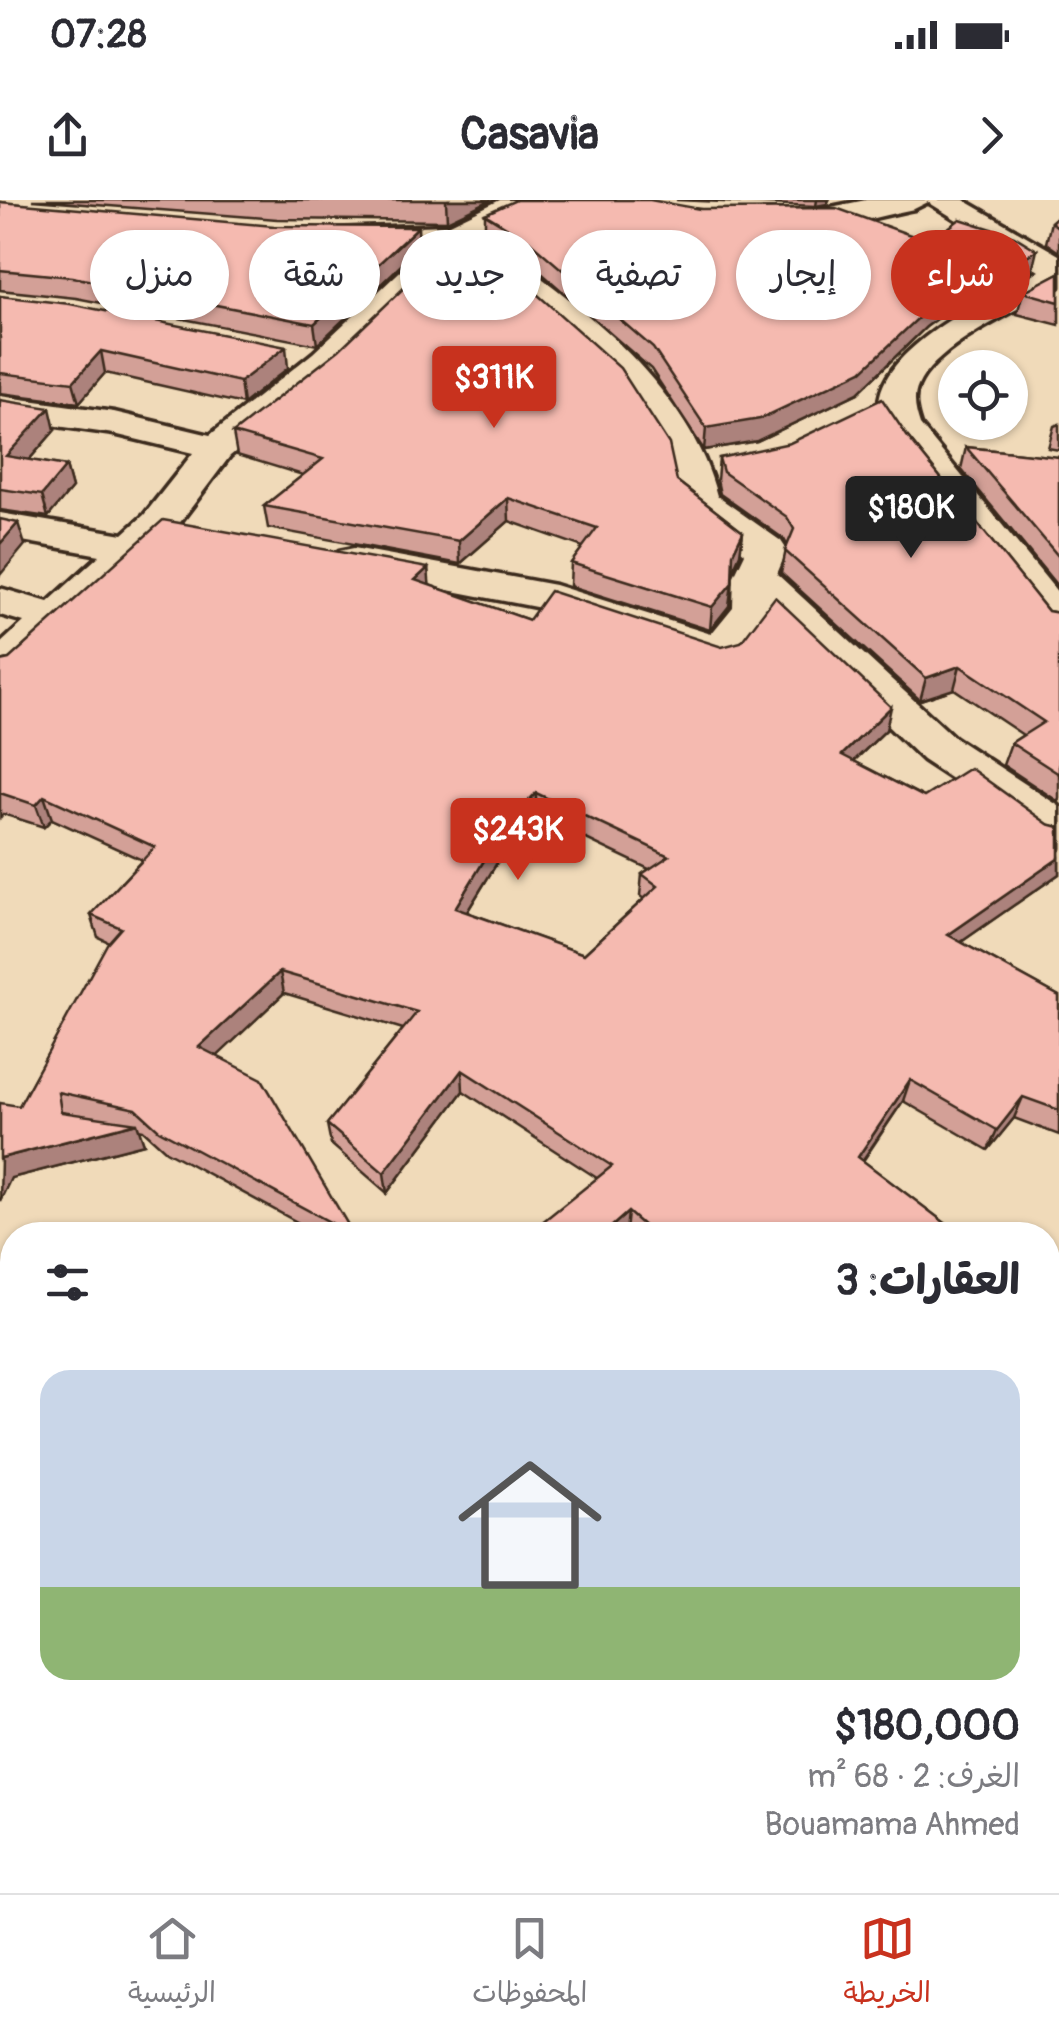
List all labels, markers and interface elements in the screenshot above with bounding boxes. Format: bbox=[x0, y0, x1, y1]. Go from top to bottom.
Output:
text: 07:28 bbox=[50, 11, 147, 59]
text: Casavia bbox=[460, 107, 599, 163]
icon: share bbox=[40, 108, 95, 163]
icon: forward bbox=[964, 108, 1019, 163]
chip: منزل bbox=[90, 230, 229, 320]
chip: شقة bbox=[249, 230, 380, 320]
chip: جديد bbox=[400, 230, 541, 320]
chip: تصفية bbox=[561, 230, 716, 320]
chip: إيجار bbox=[736, 230, 871, 320]
chip: شراء bbox=[891, 230, 1030, 320]
pin: $311K bbox=[424, 346, 564, 431]
map controls bbox=[938, 350, 1028, 440]
button: locate bbox=[938, 350, 1028, 440]
text: $311K bbox=[454, 358, 534, 398]
pin: $180K bbox=[841, 476, 981, 561]
text: $180K bbox=[867, 488, 955, 528]
pin: $243K bbox=[448, 798, 588, 883]
text: $243K bbox=[473, 810, 563, 850]
icon: filters bbox=[40, 1255, 95, 1310]
text: العقارات: 3 bbox=[836, 1255, 1020, 1307]
icon: home bbox=[440, 1435, 620, 1615]
text: $180,000 bbox=[834, 1700, 1020, 1752]
text: الغرف: 2 · 68 m² bbox=[808, 1757, 1020, 1797]
text: Bouamama Ahmed bbox=[765, 1805, 1020, 1845]
tab: الرئيسية bbox=[128, 1911, 216, 2017]
tab: المحفوظات bbox=[472, 1911, 587, 2017]
tab: الخريطة bbox=[844, 1911, 931, 2017]

